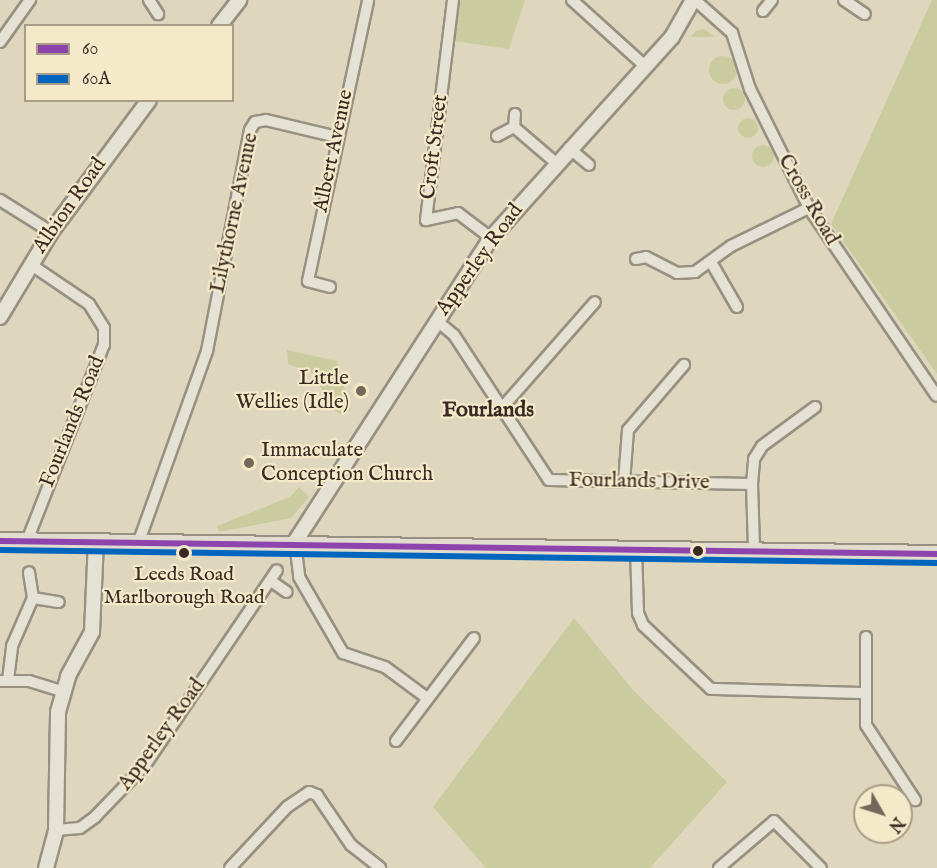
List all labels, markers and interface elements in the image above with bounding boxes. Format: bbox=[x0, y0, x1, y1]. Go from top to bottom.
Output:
legend bbox=[24, 24, 234, 102]
text: 60 bbox=[82, 38, 98, 61]
text: 60A bbox=[82, 68, 111, 91]
street label: Albert Avenue bbox=[309, 87, 359, 215]
street label: Croft Street bbox=[416, 93, 454, 201]
street label: Lilythorne Avenue bbox=[206, 131, 264, 295]
street label: Cross Road bbox=[772, 150, 844, 250]
street label: Albion Road bbox=[28, 153, 112, 259]
street label: Apperley Road bbox=[431, 199, 529, 321]
street label: Fourlands Road bbox=[35, 353, 111, 491]
place label: Little Wellies (Idle) bbox=[236, 366, 349, 416]
marker: Little Wellies (Idle) bbox=[354, 384, 368, 398]
district label: Fourlands bbox=[442, 398, 534, 424]
place label: Immaculate Conception Church bbox=[261, 438, 433, 488]
marker: Immaculate Conception Church bbox=[242, 456, 256, 470]
street label: Fourlands Drive bbox=[568, 468, 710, 496]
unlabelled marker bbox=[692, 545, 704, 557]
marker: Leeds Road Marlborough Road bbox=[178, 547, 190, 559]
place label: Leeds Road Marlborough Road bbox=[103, 562, 265, 609]
street label: Apperley Road bbox=[113, 674, 211, 796]
north arrow bbox=[853, 784, 913, 844]
text: N bbox=[883, 812, 908, 836]

